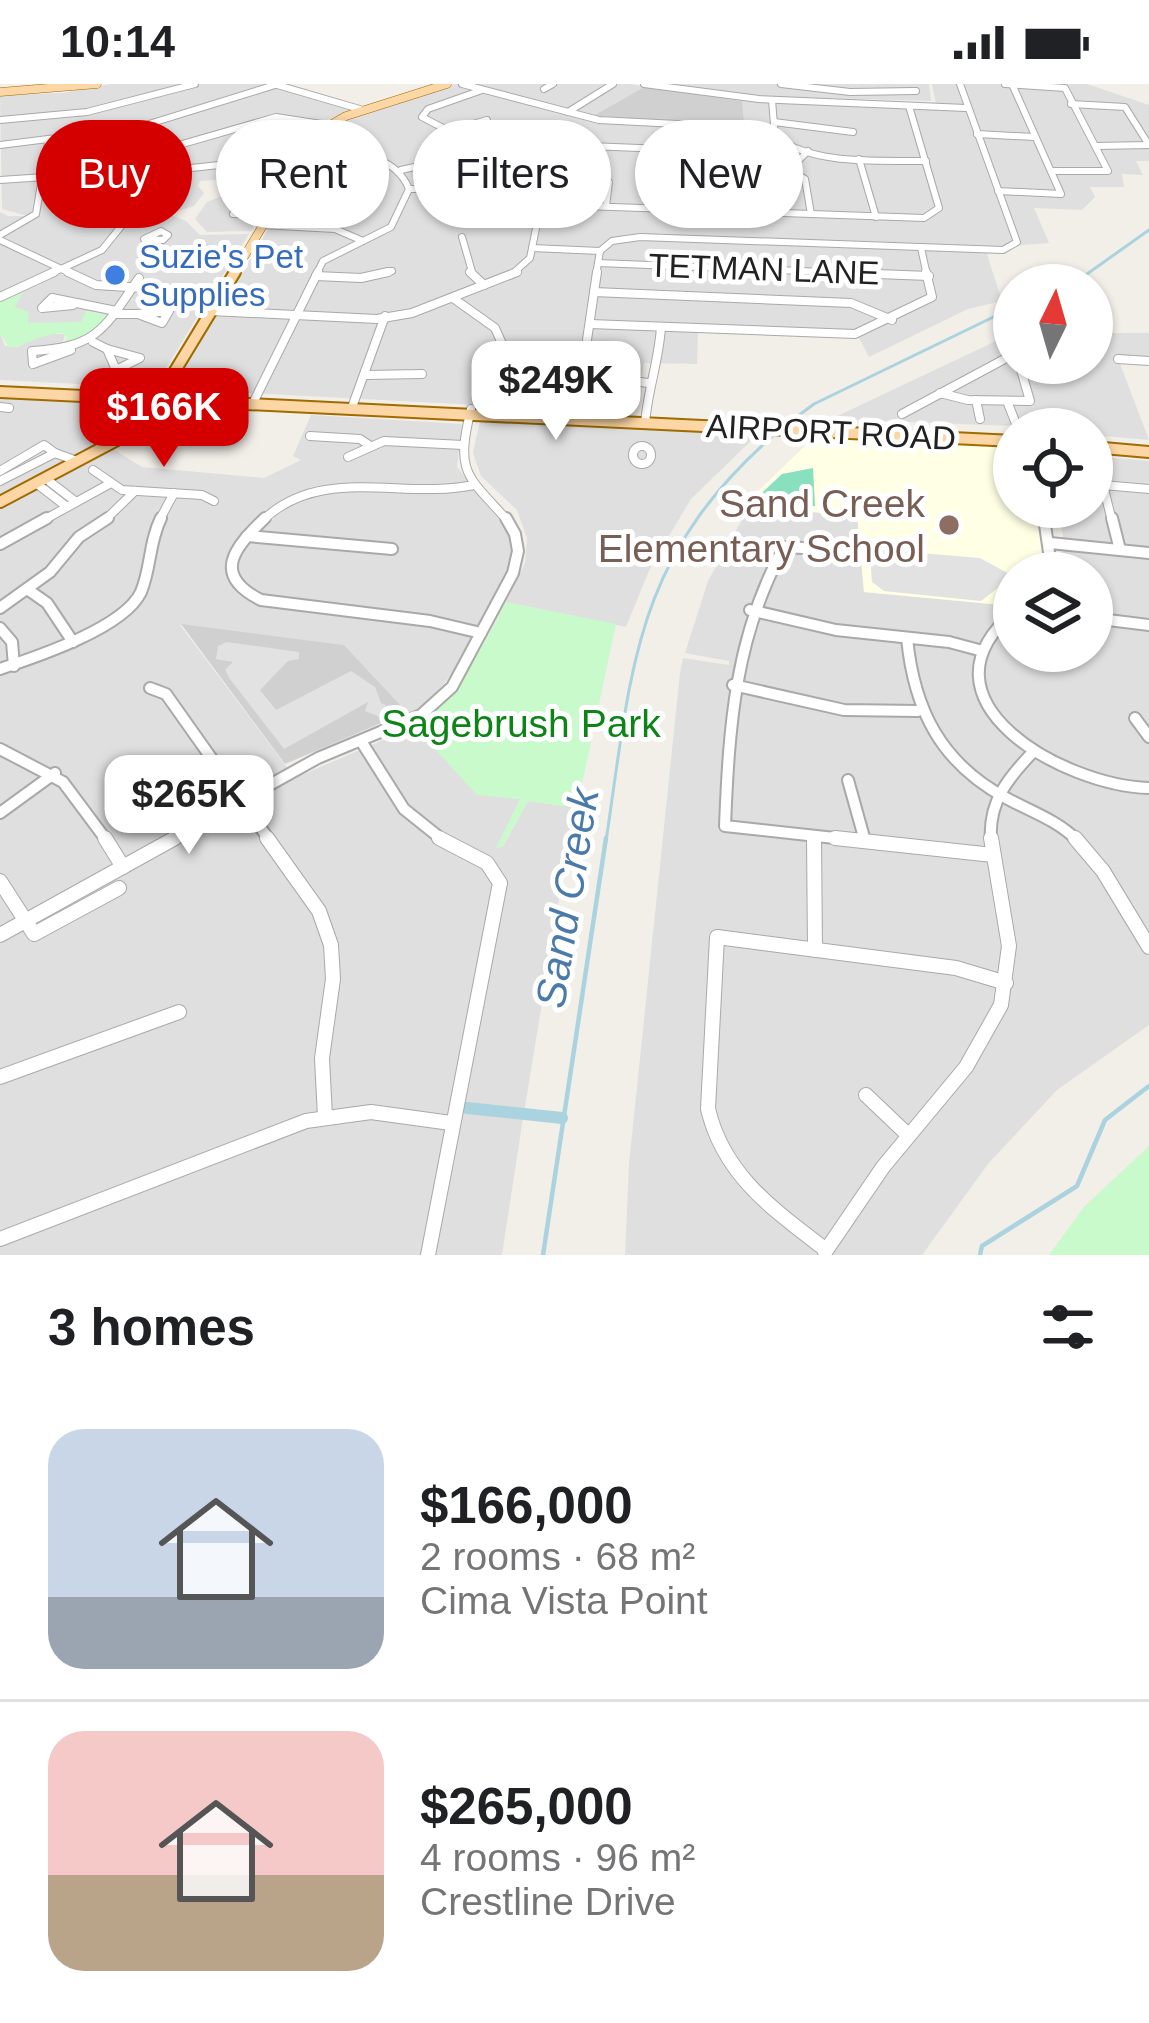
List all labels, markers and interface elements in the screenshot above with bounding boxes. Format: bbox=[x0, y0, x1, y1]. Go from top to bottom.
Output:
text: 10:14 bbox=[60, 16, 175, 67]
chip: Buy bbox=[36, 120, 192, 228]
chip: Rent bbox=[216, 120, 389, 228]
chip: Filters bbox=[413, 120, 611, 228]
chip: New bbox=[635, 120, 803, 228]
place label: Suzie's Pet Supplies bbox=[139, 238, 303, 313]
street label: TETMAN LANE bbox=[648, 246, 880, 292]
marker: Suzie's Pet Supplies bbox=[102, 262, 128, 288]
north arrow bbox=[993, 264, 1113, 384]
map controls bbox=[993, 264, 1113, 672]
pin: $249K bbox=[472, 341, 640, 443]
text: $249K bbox=[499, 358, 613, 401]
pin: $166K bbox=[80, 368, 248, 470]
text: $166K bbox=[107, 385, 221, 428]
street label: AIRPORT ROAD bbox=[705, 407, 957, 457]
button: locate bbox=[993, 408, 1113, 528]
place label: Sand Creek Elementary School bbox=[598, 482, 925, 570]
marker: Sand Creek Elementary School bbox=[936, 512, 962, 538]
button: layers bbox=[993, 552, 1113, 672]
park label: Sagebrush Park bbox=[381, 702, 661, 745]
pin: $265K bbox=[105, 755, 273, 857]
text: $265K bbox=[132, 772, 246, 815]
water label: Sand Creek bbox=[526, 783, 608, 1011]
icon: filters bbox=[1035, 1294, 1101, 1360]
text: 3 homes bbox=[48, 1299, 255, 1356]
icon: home bbox=[144, 1477, 288, 1621]
text: $166,000 bbox=[420, 1477, 633, 1534]
text: 2 rooms · 68 m² bbox=[420, 1535, 695, 1578]
text: Cima Vista Point bbox=[420, 1579, 708, 1622]
text: $265,000 bbox=[420, 1778, 633, 1835]
icon: home bbox=[144, 1779, 288, 1923]
text: 4 rooms · 96 m² bbox=[420, 1836, 695, 1879]
text: Crestline Drive bbox=[420, 1880, 676, 1923]

